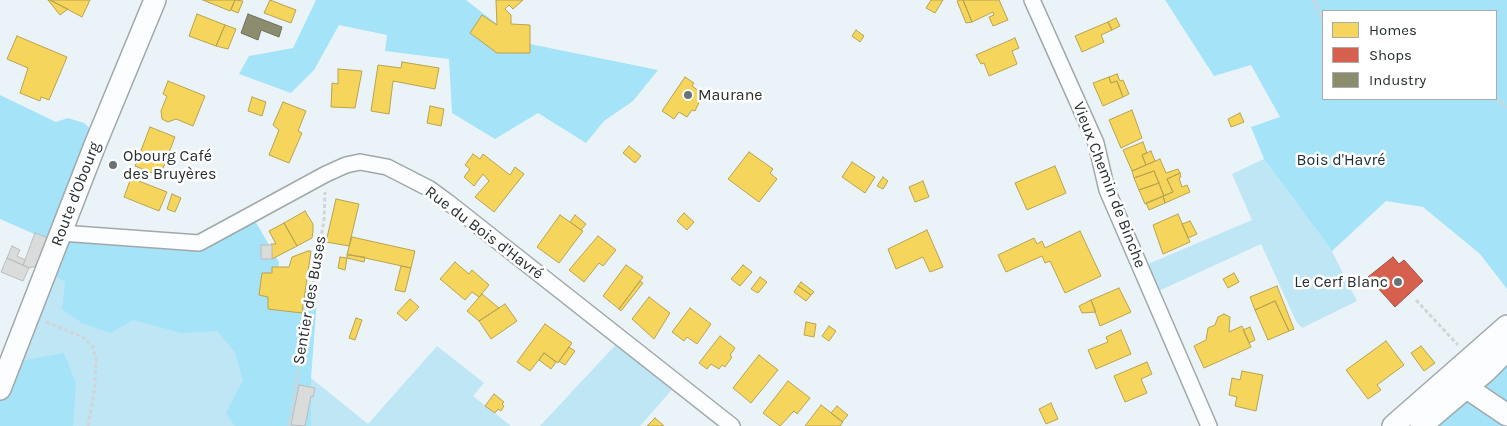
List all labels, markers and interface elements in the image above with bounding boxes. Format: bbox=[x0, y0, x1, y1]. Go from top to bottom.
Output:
legend bbox=[1322, 10, 1497, 100]
text: Homes bbox=[1369, 21, 1417, 39]
text: Shops bbox=[1369, 46, 1412, 64]
text: Industry bbox=[1369, 71, 1426, 89]
place label: Maurane bbox=[698, 85, 763, 105]
marker: Maurane bbox=[682, 89, 694, 101]
street label: Vieux Chemin de Binche bbox=[1068, 99, 1150, 271]
street label: Route d'Obourg bbox=[47, 139, 105, 249]
place label: Obourg Café des Bruyères bbox=[123, 146, 216, 184]
park label: Bois d'Havré bbox=[1297, 150, 1385, 170]
marker: Obourg Café des Bruyères bbox=[107, 159, 119, 171]
street label: Rue du Bois d'Havré bbox=[421, 182, 547, 284]
street label: Sentier des Buses bbox=[289, 234, 331, 366]
place label: Le Cerf Blanc bbox=[1294, 272, 1388, 292]
marker: Le Cerf Blanc bbox=[1392, 276, 1404, 288]

